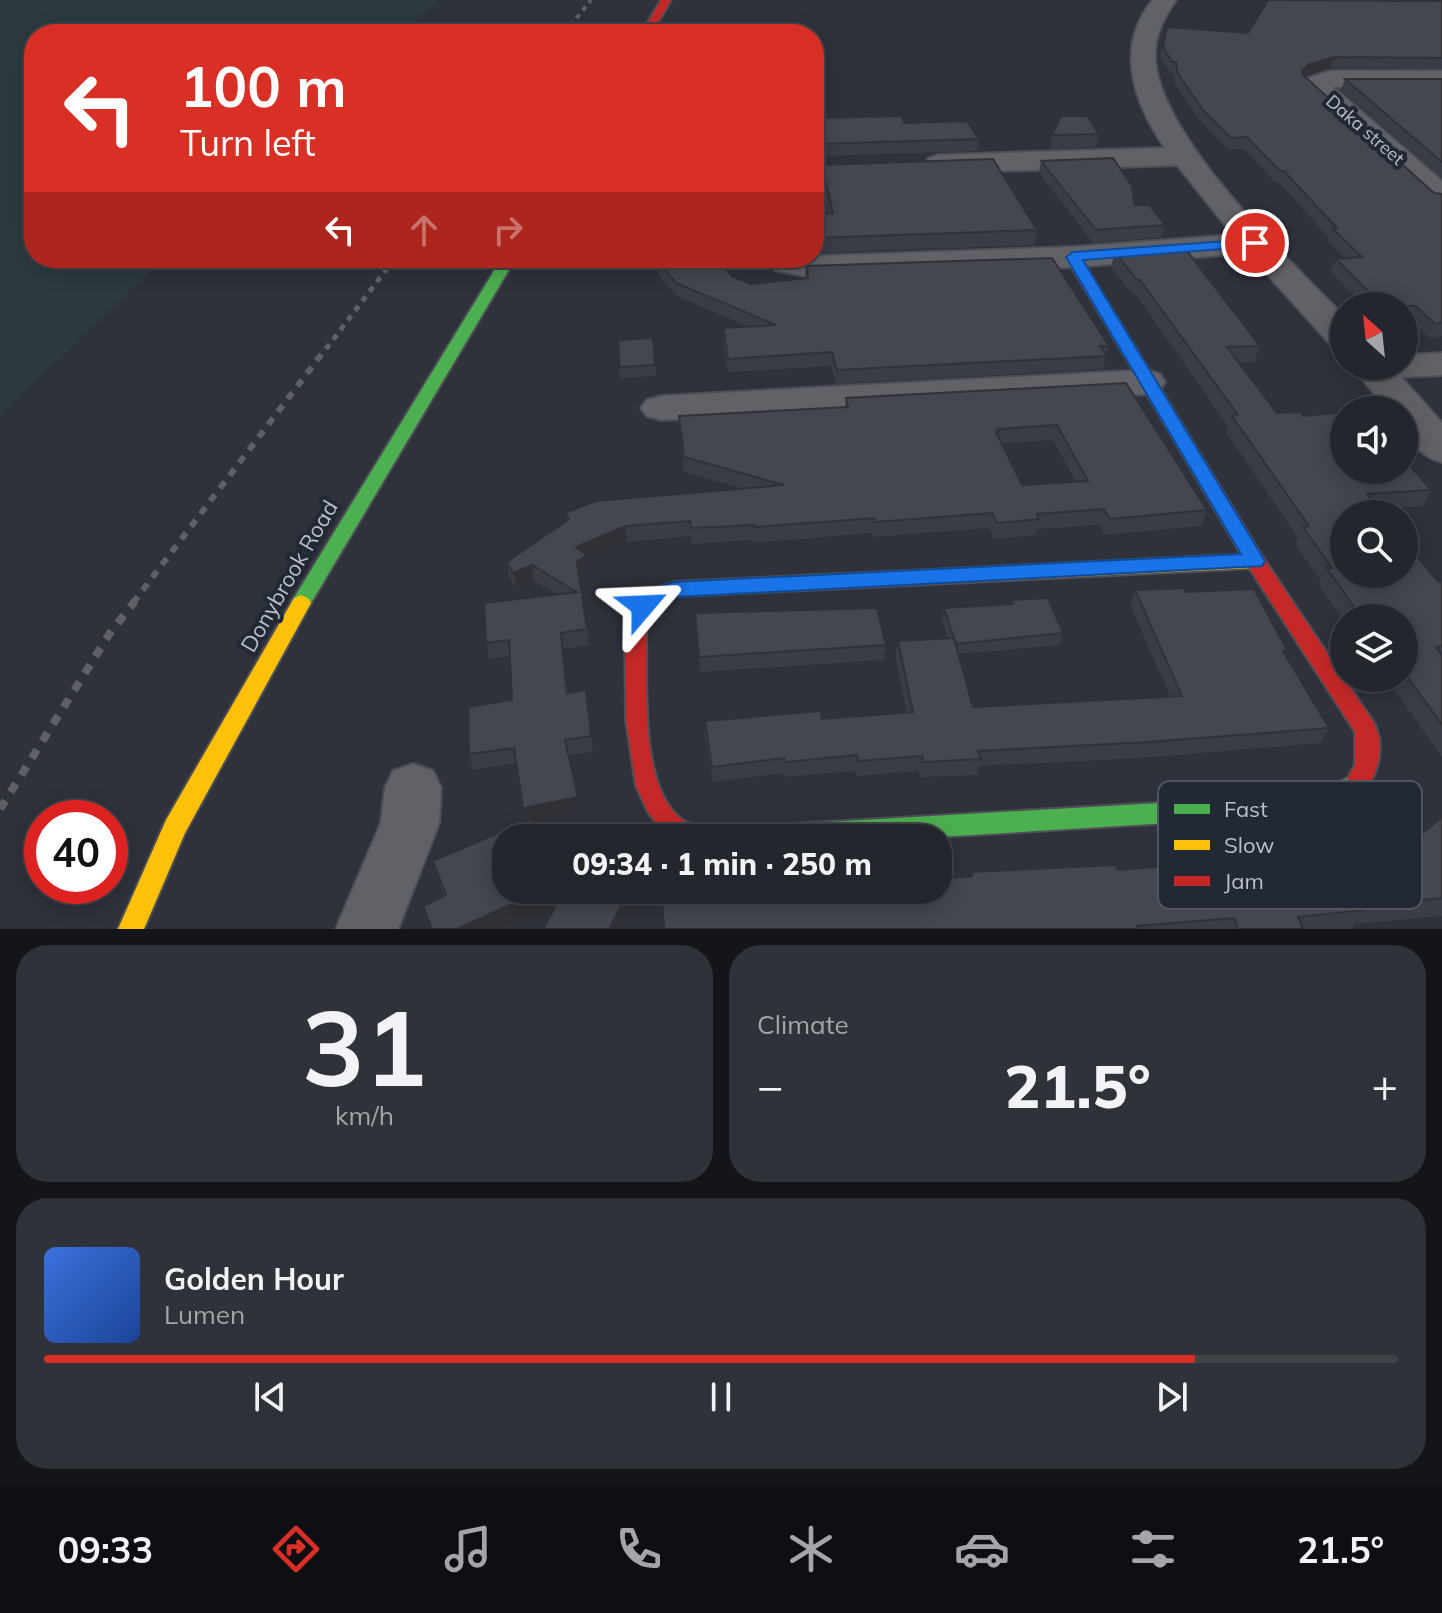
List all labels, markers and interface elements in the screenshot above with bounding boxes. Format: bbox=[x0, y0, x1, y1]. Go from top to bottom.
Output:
text: 100 m bbox=[180, 51, 347, 121]
icon: left bbox=[48, 56, 152, 160]
street label: Daka street bbox=[1321, 89, 1409, 170]
text: Turn left bbox=[180, 120, 316, 165]
icon: left bbox=[318, 208, 362, 252]
icon: ahead bbox=[402, 208, 446, 252]
icon: right bbox=[486, 208, 530, 252]
pin bbox=[1221, 209, 1289, 277]
icon: arrive bbox=[1233, 221, 1277, 265]
north arrow bbox=[1330, 292, 1418, 380]
map controls bbox=[1330, 292, 1418, 692]
button: sound bbox=[1330, 396, 1418, 484]
street label: Donybrook Road bbox=[234, 495, 344, 657]
button: search bbox=[1330, 500, 1418, 588]
position arrow bbox=[601, 564, 685, 648]
button: layers bbox=[1330, 604, 1418, 692]
legend bbox=[1158, 781, 1422, 909]
text: Fast bbox=[1224, 795, 1268, 823]
speed limit sign: 40 bbox=[24, 800, 128, 904]
text: Slow bbox=[1224, 831, 1274, 859]
text: 09:34 · 1 min · 250 m bbox=[572, 845, 872, 883]
text: Jam bbox=[1224, 867, 1264, 895]
text: 31 bbox=[302, 981, 427, 1112]
text: Climate bbox=[757, 1008, 849, 1041]
text: 21.5° bbox=[1004, 1048, 1151, 1123]
text: − bbox=[757, 1058, 783, 1113]
text: + bbox=[1372, 1058, 1398, 1113]
text: km/h bbox=[335, 1099, 394, 1132]
text: Golden Hour bbox=[164, 1260, 344, 1298]
text: Lumen bbox=[164, 1298, 245, 1331]
icon: previous bbox=[248, 1375, 292, 1419]
icon: pause bbox=[699, 1375, 743, 1419]
icon: next bbox=[1150, 1375, 1194, 1419]
icon: directions bbox=[268, 1521, 324, 1577]
icon: music bbox=[440, 1521, 496, 1577]
icon: phone bbox=[611, 1521, 667, 1577]
icon: climate bbox=[783, 1521, 839, 1577]
icon: car bbox=[954, 1521, 1010, 1577]
icon: filters bbox=[1125, 1521, 1181, 1577]
text: 09:33 bbox=[58, 1527, 153, 1572]
text: 21.5° bbox=[1297, 1527, 1384, 1572]

